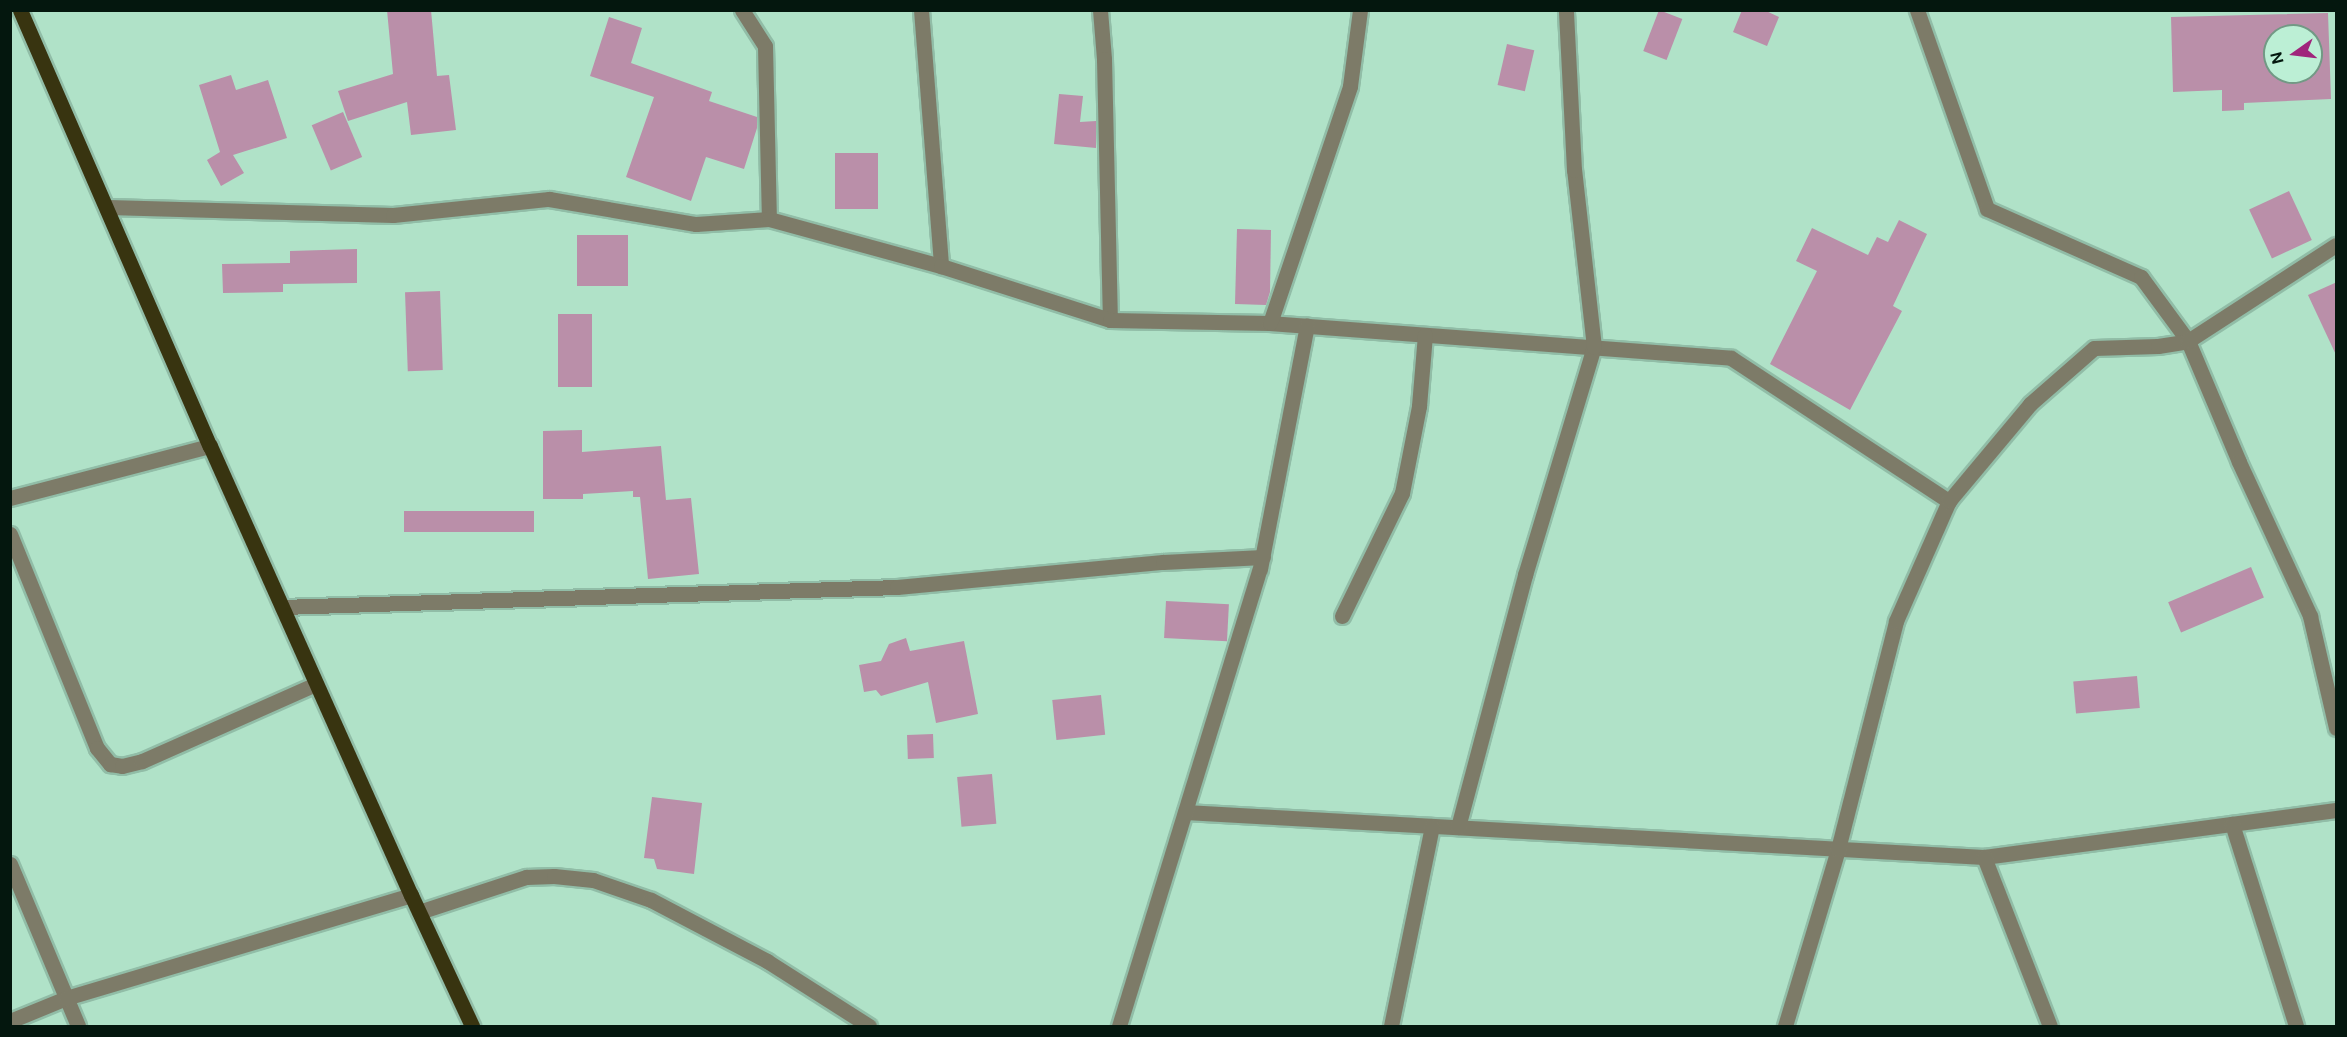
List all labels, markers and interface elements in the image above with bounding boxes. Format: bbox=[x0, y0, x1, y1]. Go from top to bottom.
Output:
north arrow bbox=[2263, 24, 2323, 84]
text: N bbox=[2265, 50, 2289, 66]

